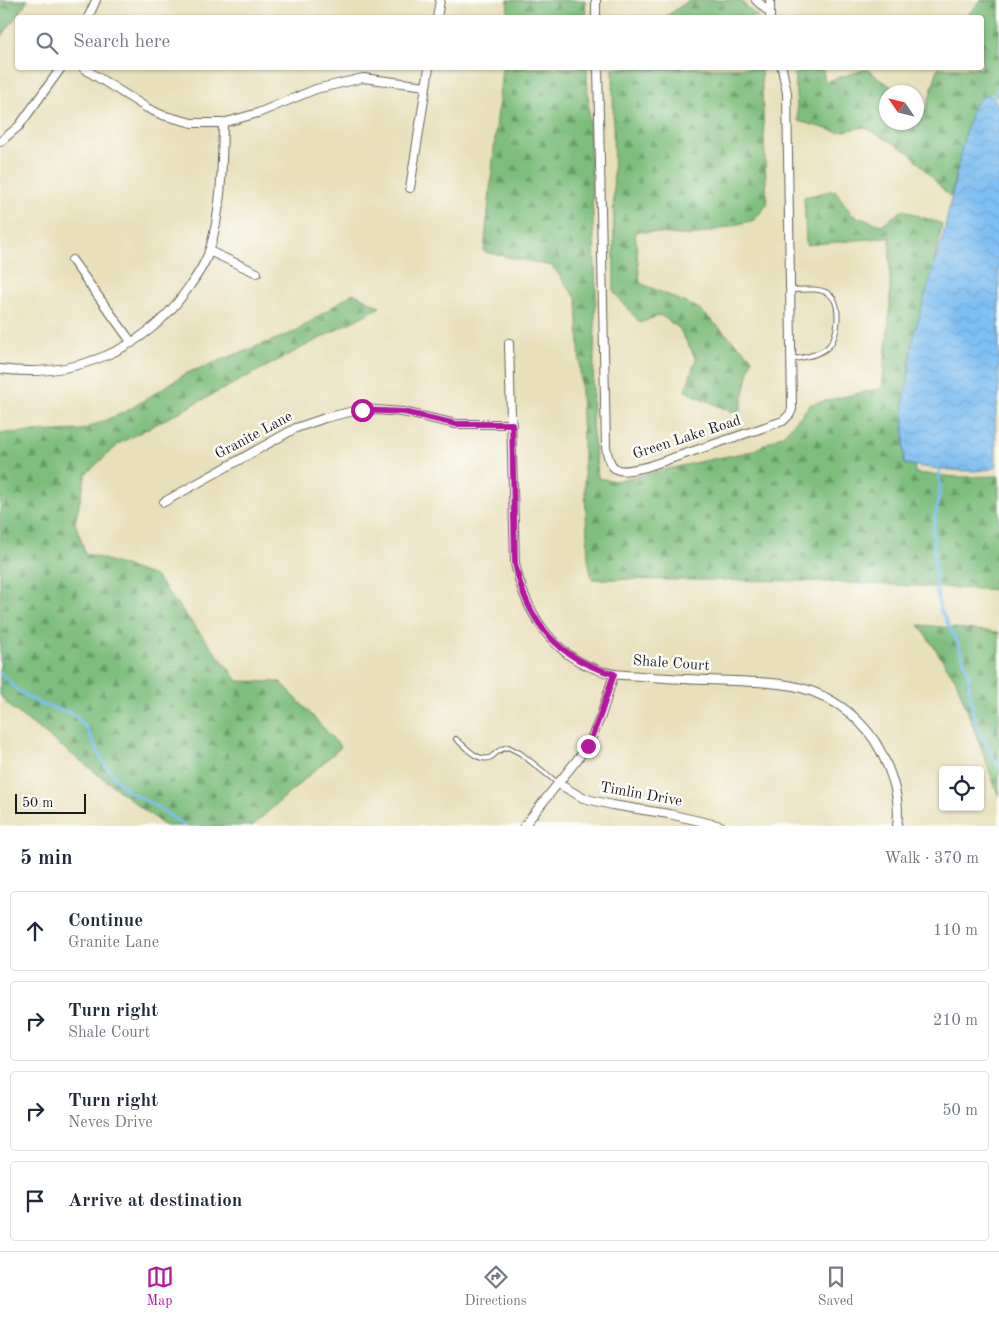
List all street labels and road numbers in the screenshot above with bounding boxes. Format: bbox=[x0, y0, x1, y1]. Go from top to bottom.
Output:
street label: Granite Lane bbox=[213, 409, 295, 463]
street label: Green Lake Road bbox=[631, 413, 743, 463]
street label: Shale Court bbox=[632, 654, 710, 674]
street label: Timlin Drive bbox=[599, 780, 683, 810]

